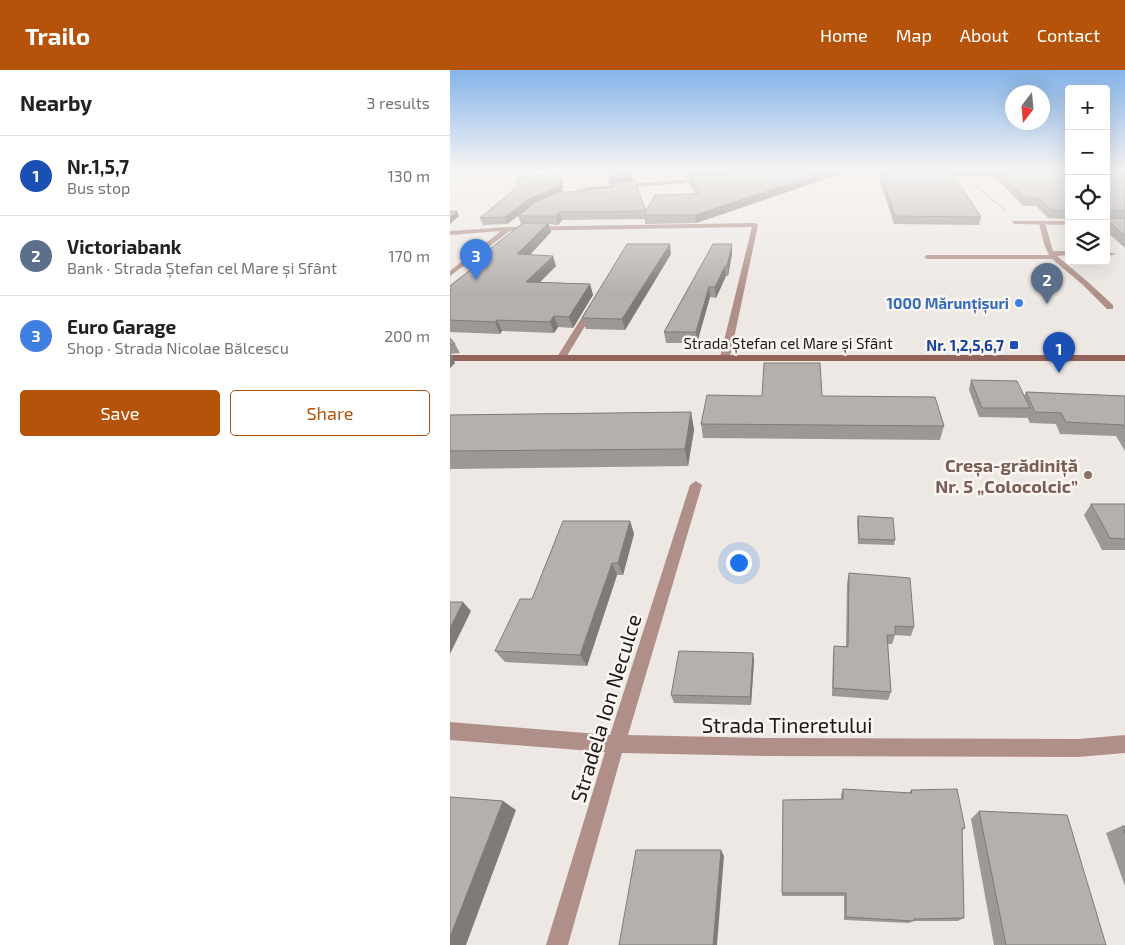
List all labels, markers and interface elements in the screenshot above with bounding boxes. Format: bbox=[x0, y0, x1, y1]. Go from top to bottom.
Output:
text: Trailo bbox=[25, 21, 90, 50]
text: Home bbox=[820, 24, 868, 46]
text: Map bbox=[896, 24, 932, 46]
text: About bbox=[960, 24, 1009, 46]
text: Contact bbox=[1037, 24, 1100, 46]
north arrow bbox=[1005, 85, 1050, 130]
map controls bbox=[1065, 85, 1110, 265]
button: + bbox=[1065, 85, 1110, 130]
text: Nearby bbox=[20, 90, 92, 115]
text: 3 results bbox=[367, 93, 430, 112]
button: − bbox=[1065, 130, 1110, 175]
text: Nr.1,5,7 bbox=[67, 155, 129, 178]
text: 1 bbox=[33, 166, 39, 185]
text: 130 m bbox=[388, 166, 430, 185]
button: locate bbox=[1065, 175, 1110, 220]
text: Bus stop bbox=[67, 178, 130, 197]
button: layers bbox=[1065, 220, 1110, 265]
text: Victoriabank bbox=[67, 235, 181, 258]
pin: 3 bbox=[460, 239, 492, 280]
text: 2 bbox=[31, 246, 41, 265]
text: 170 m bbox=[388, 246, 430, 265]
text: Bank · Strada Ștefan cel Mare și Sfânt bbox=[67, 258, 337, 277]
pin: 2 bbox=[1031, 263, 1063, 304]
place label: 1000 Mărunțișuri bbox=[887, 294, 1009, 314]
marker: 1000 Mărunțișuri bbox=[1013, 297, 1025, 309]
text: Euro Garage bbox=[67, 315, 176, 338]
text: 3 bbox=[31, 326, 41, 345]
text: 200 m bbox=[384, 326, 430, 345]
pin: 1 bbox=[1043, 332, 1075, 373]
street label: Strada Ștefan cel Mare și Sfânt bbox=[683, 334, 893, 354]
place label: Nr. 1,2,5,6,7 bbox=[926, 336, 1004, 354]
text: Shop · Strada Nicolae Bălcescu bbox=[67, 338, 289, 357]
marker: Nr. 1,2,5,6,7 bbox=[1008, 339, 1020, 351]
button: Save bbox=[20, 390, 220, 436]
button: Share bbox=[230, 390, 430, 436]
place label: Creșa-grădiniță Nr. 5 „Colocolcic” bbox=[935, 454, 1078, 497]
marker: Creșa-grădiniță Nr. 5 „Colocolcic” bbox=[1082, 469, 1094, 481]
your location bbox=[726, 550, 752, 576]
street label: Stradela Ion Neculce bbox=[564, 611, 646, 805]
street label: Strada Tineretului bbox=[701, 712, 873, 737]

